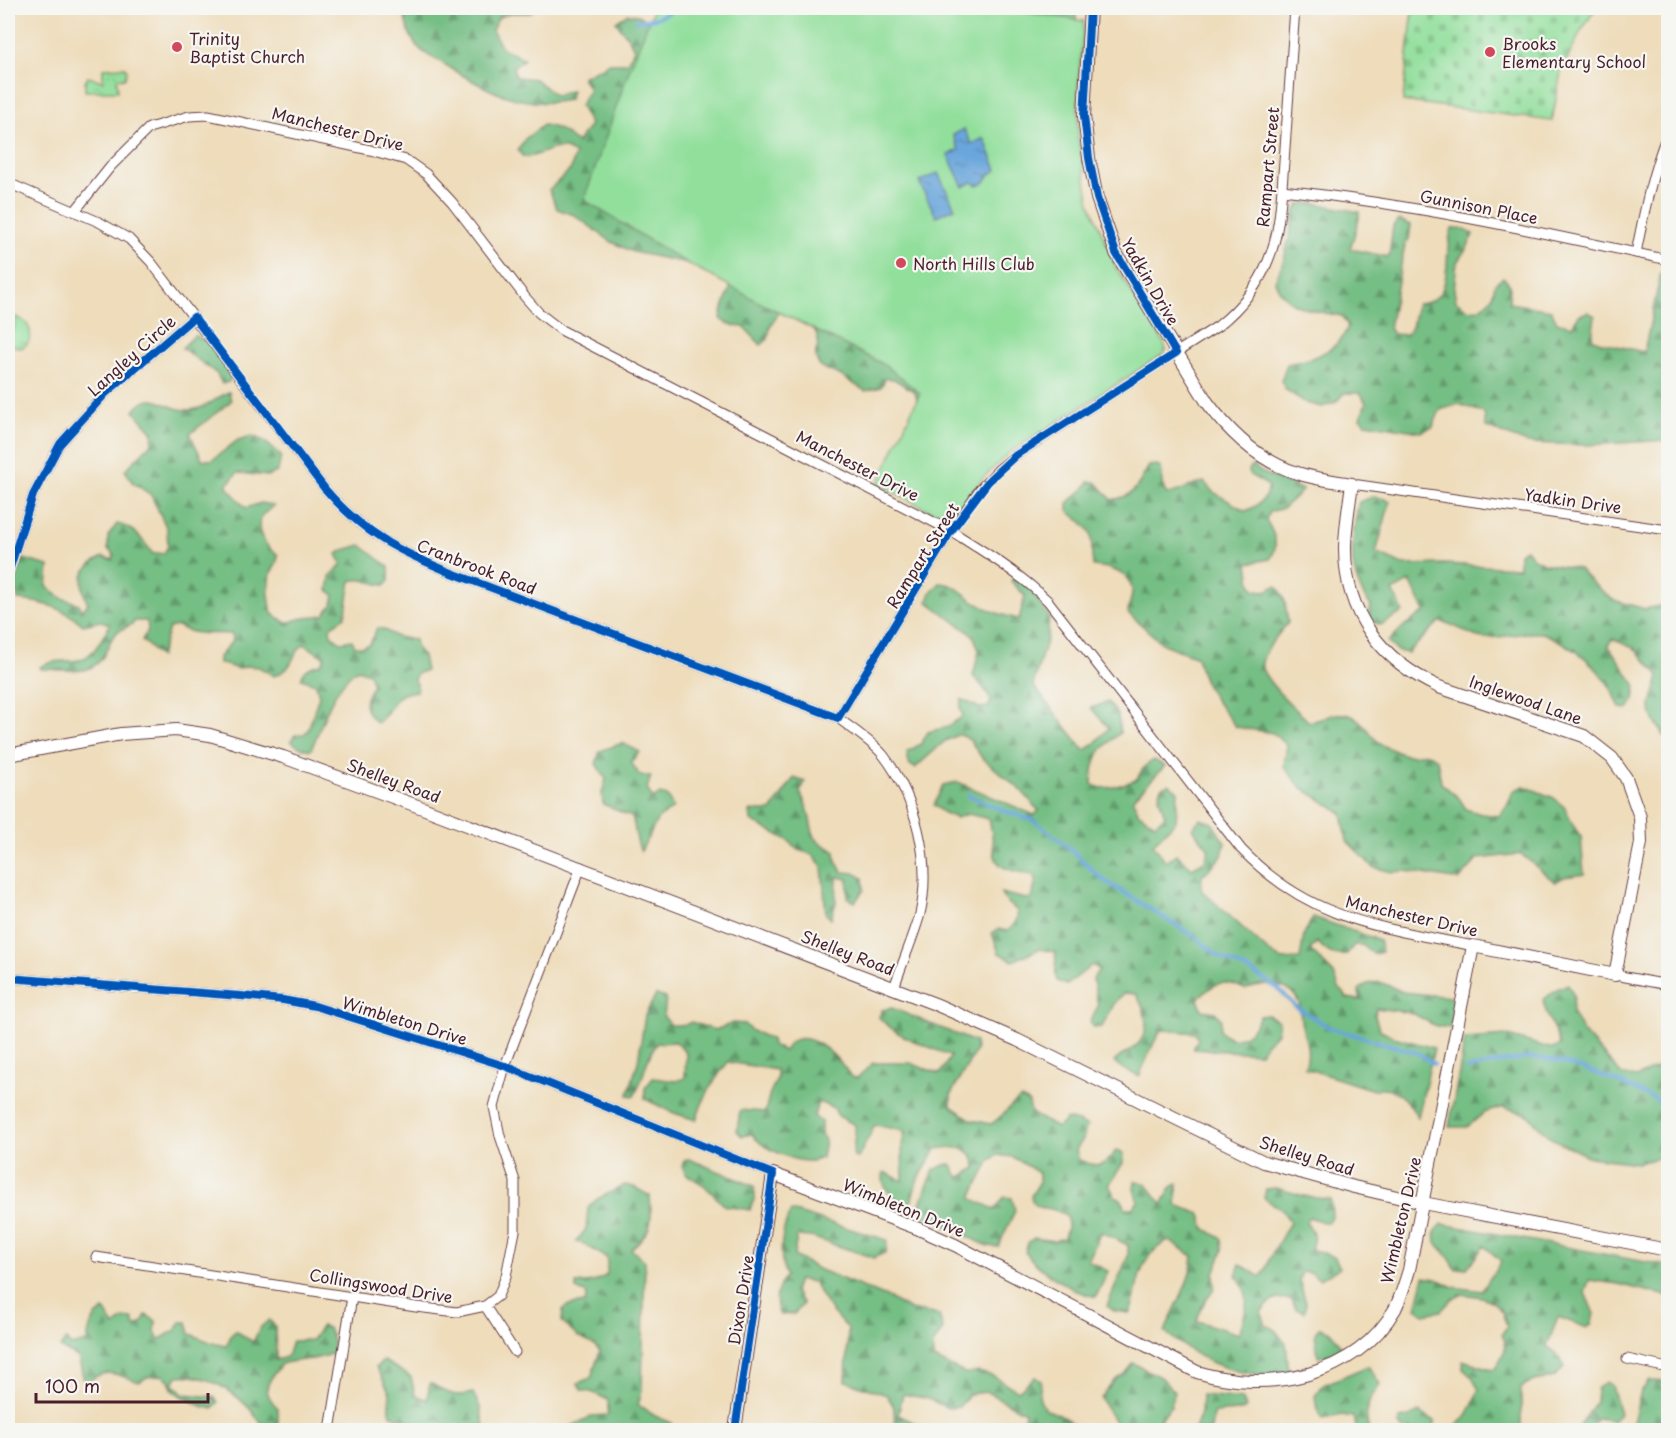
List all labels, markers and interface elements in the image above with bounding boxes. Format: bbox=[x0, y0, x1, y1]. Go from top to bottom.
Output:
place label: Trinity Baptist Church bbox=[189, 26, 305, 68]
place label: Brooks Elementary School bbox=[1502, 31, 1646, 73]
marker: Trinity Baptist Church bbox=[170, 40, 184, 54]
marker: Brooks Elementary School bbox=[1483, 45, 1497, 59]
street label: Manchester Drive bbox=[270, 100, 406, 156]
street label: Rampart Street bbox=[1250, 105, 1284, 228]
street label: Gunnison Place bbox=[1418, 183, 1540, 229]
street label: Yadkin Drive bbox=[1116, 233, 1186, 329]
place label: North Hills Club bbox=[913, 251, 1035, 275]
marker: North Hills Club bbox=[894, 256, 908, 270]
street label: Langley Circle bbox=[82, 309, 180, 401]
street label: Manchester Drive bbox=[792, 424, 924, 506]
street label: Yadkin Drive bbox=[1523, 481, 1623, 519]
street label: Rampart Street bbox=[880, 497, 964, 613]
street label: Cranbrook Road bbox=[414, 532, 540, 600]
street label: Inglewood Lane bbox=[1466, 668, 1586, 730]
street label: Shelley Road bbox=[344, 752, 444, 808]
street label: Manchester Drive bbox=[1343, 888, 1481, 942]
street label: Shelley Road bbox=[798, 923, 898, 981]
street label: Wimbleton Drive bbox=[340, 990, 470, 1050]
street label: Shelley Road bbox=[1256, 1129, 1358, 1181]
street label: Wimbleton Drive bbox=[1374, 1154, 1426, 1286]
street label: Wimbleton Drive bbox=[840, 1172, 968, 1242]
street label: Dixon Drive bbox=[721, 1253, 759, 1347]
street label: Collingswood Drive bbox=[308, 1262, 454, 1308]
scale bar bbox=[36, 1366, 208, 1404]
text: 100 m bbox=[45, 1372, 100, 1399]

